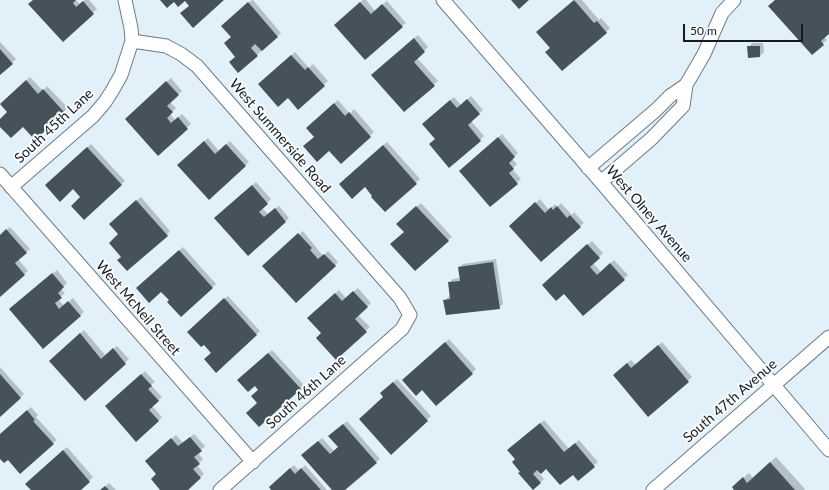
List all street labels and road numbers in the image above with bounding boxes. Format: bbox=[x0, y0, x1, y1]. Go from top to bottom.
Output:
street label: West Summerside Road bbox=[226, 75, 334, 197]
street label: South 45th Lane bbox=[11, 85, 97, 167]
street label: West Olney Avenue bbox=[603, 162, 695, 266]
street label: West McNeil Street bbox=[92, 257, 184, 359]
street label: South 46th Lane bbox=[263, 352, 349, 432]
street label: South 47th Avenue bbox=[680, 356, 780, 446]

